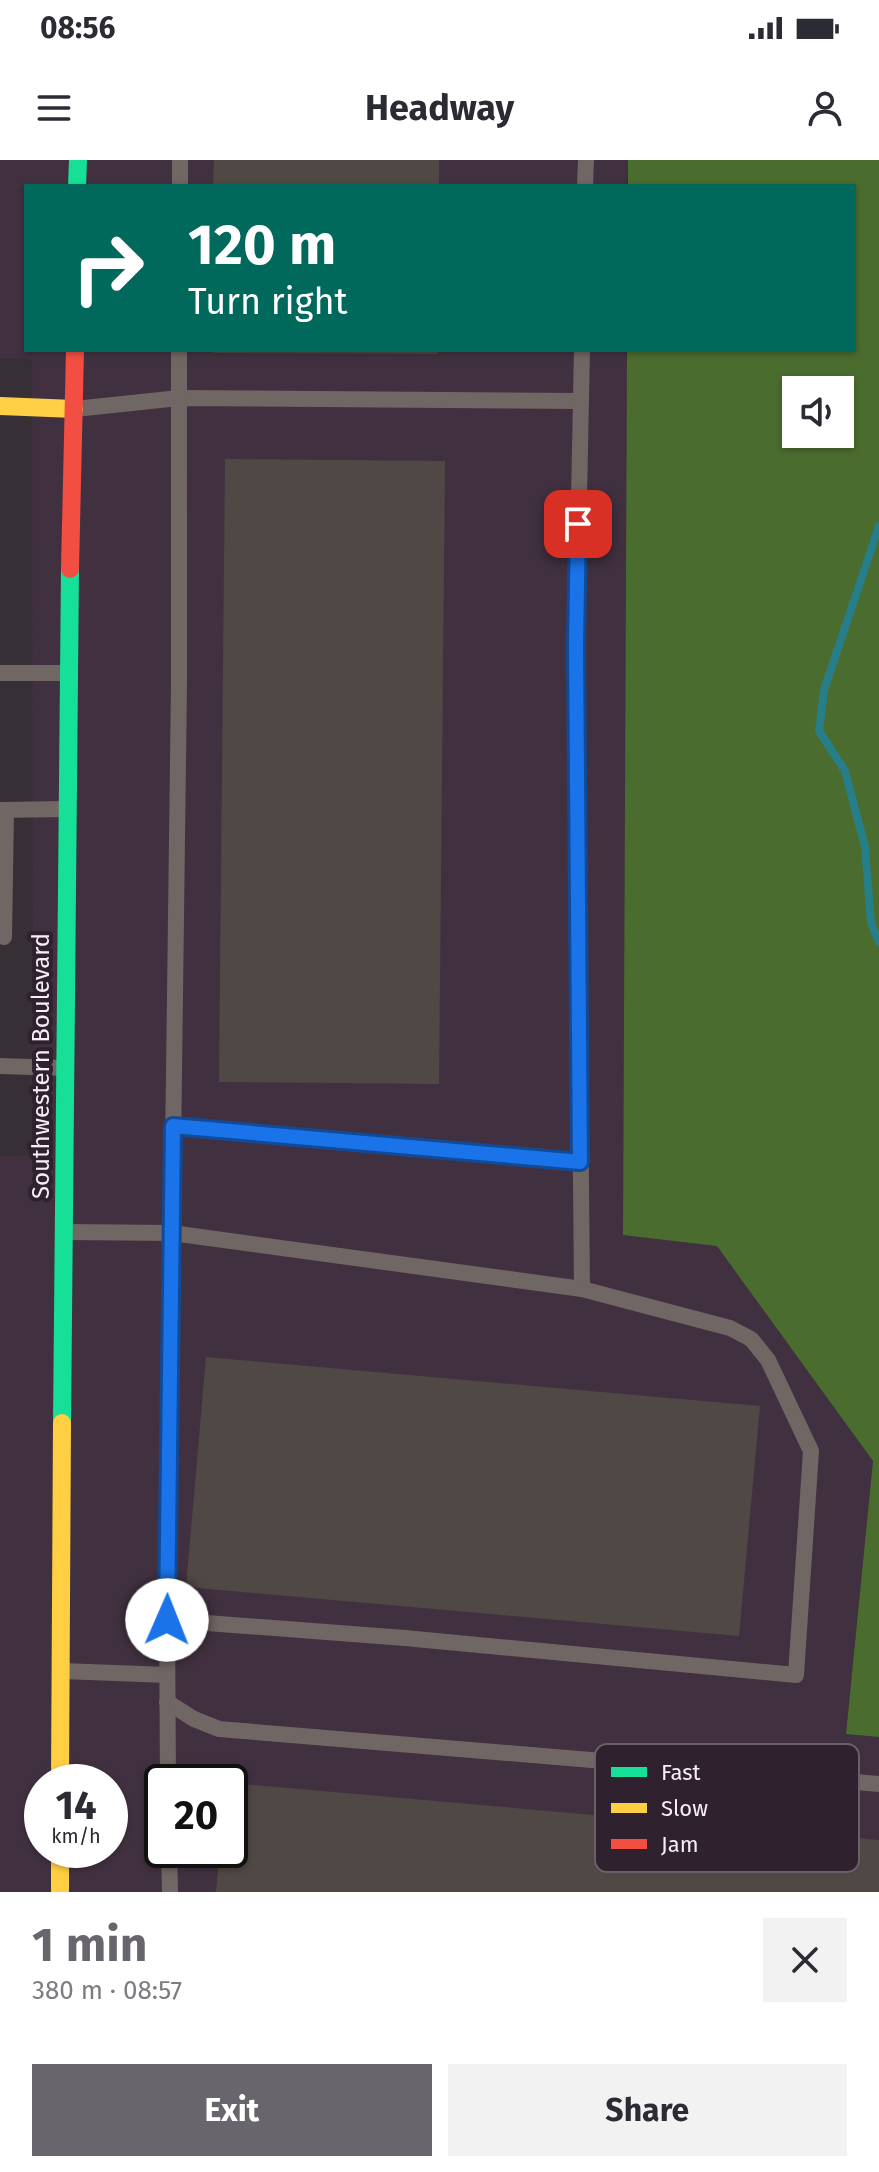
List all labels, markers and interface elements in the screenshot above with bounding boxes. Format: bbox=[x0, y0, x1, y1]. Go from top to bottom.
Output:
text: 08:56 bbox=[40, 10, 115, 46]
icon: menu bbox=[32, 86, 76, 130]
text: Headway bbox=[365, 86, 514, 130]
icon: person bbox=[803, 86, 847, 130]
text: 120 m bbox=[188, 212, 336, 279]
icon: right bbox=[56, 216, 160, 320]
text: Turn right bbox=[188, 280, 348, 324]
map controls bbox=[782, 376, 854, 448]
button: sound bbox=[782, 376, 854, 448]
pin bbox=[544, 490, 612, 558]
icon: arrive bbox=[556, 502, 600, 546]
street label: Southwestern Boulevard bbox=[27, 933, 55, 1199]
position arrow bbox=[125, 1578, 209, 1662]
legend bbox=[595, 1744, 859, 1872]
text: Fast bbox=[661, 1759, 701, 1786]
speed limit sign: 20 bbox=[144, 1764, 248, 1868]
text: 14 bbox=[55, 1782, 97, 1830]
text: Slow bbox=[661, 1795, 708, 1822]
text: km/h bbox=[51, 1824, 101, 1848]
text: Jam bbox=[661, 1831, 699, 1858]
text: 1 min bbox=[32, 1916, 147, 1974]
button: close bbox=[763, 1918, 847, 2002]
text: 380 m · 08:57 bbox=[32, 1975, 182, 2006]
button: Exit bbox=[32, 2064, 432, 2156]
button: Share bbox=[448, 2064, 847, 2156]

